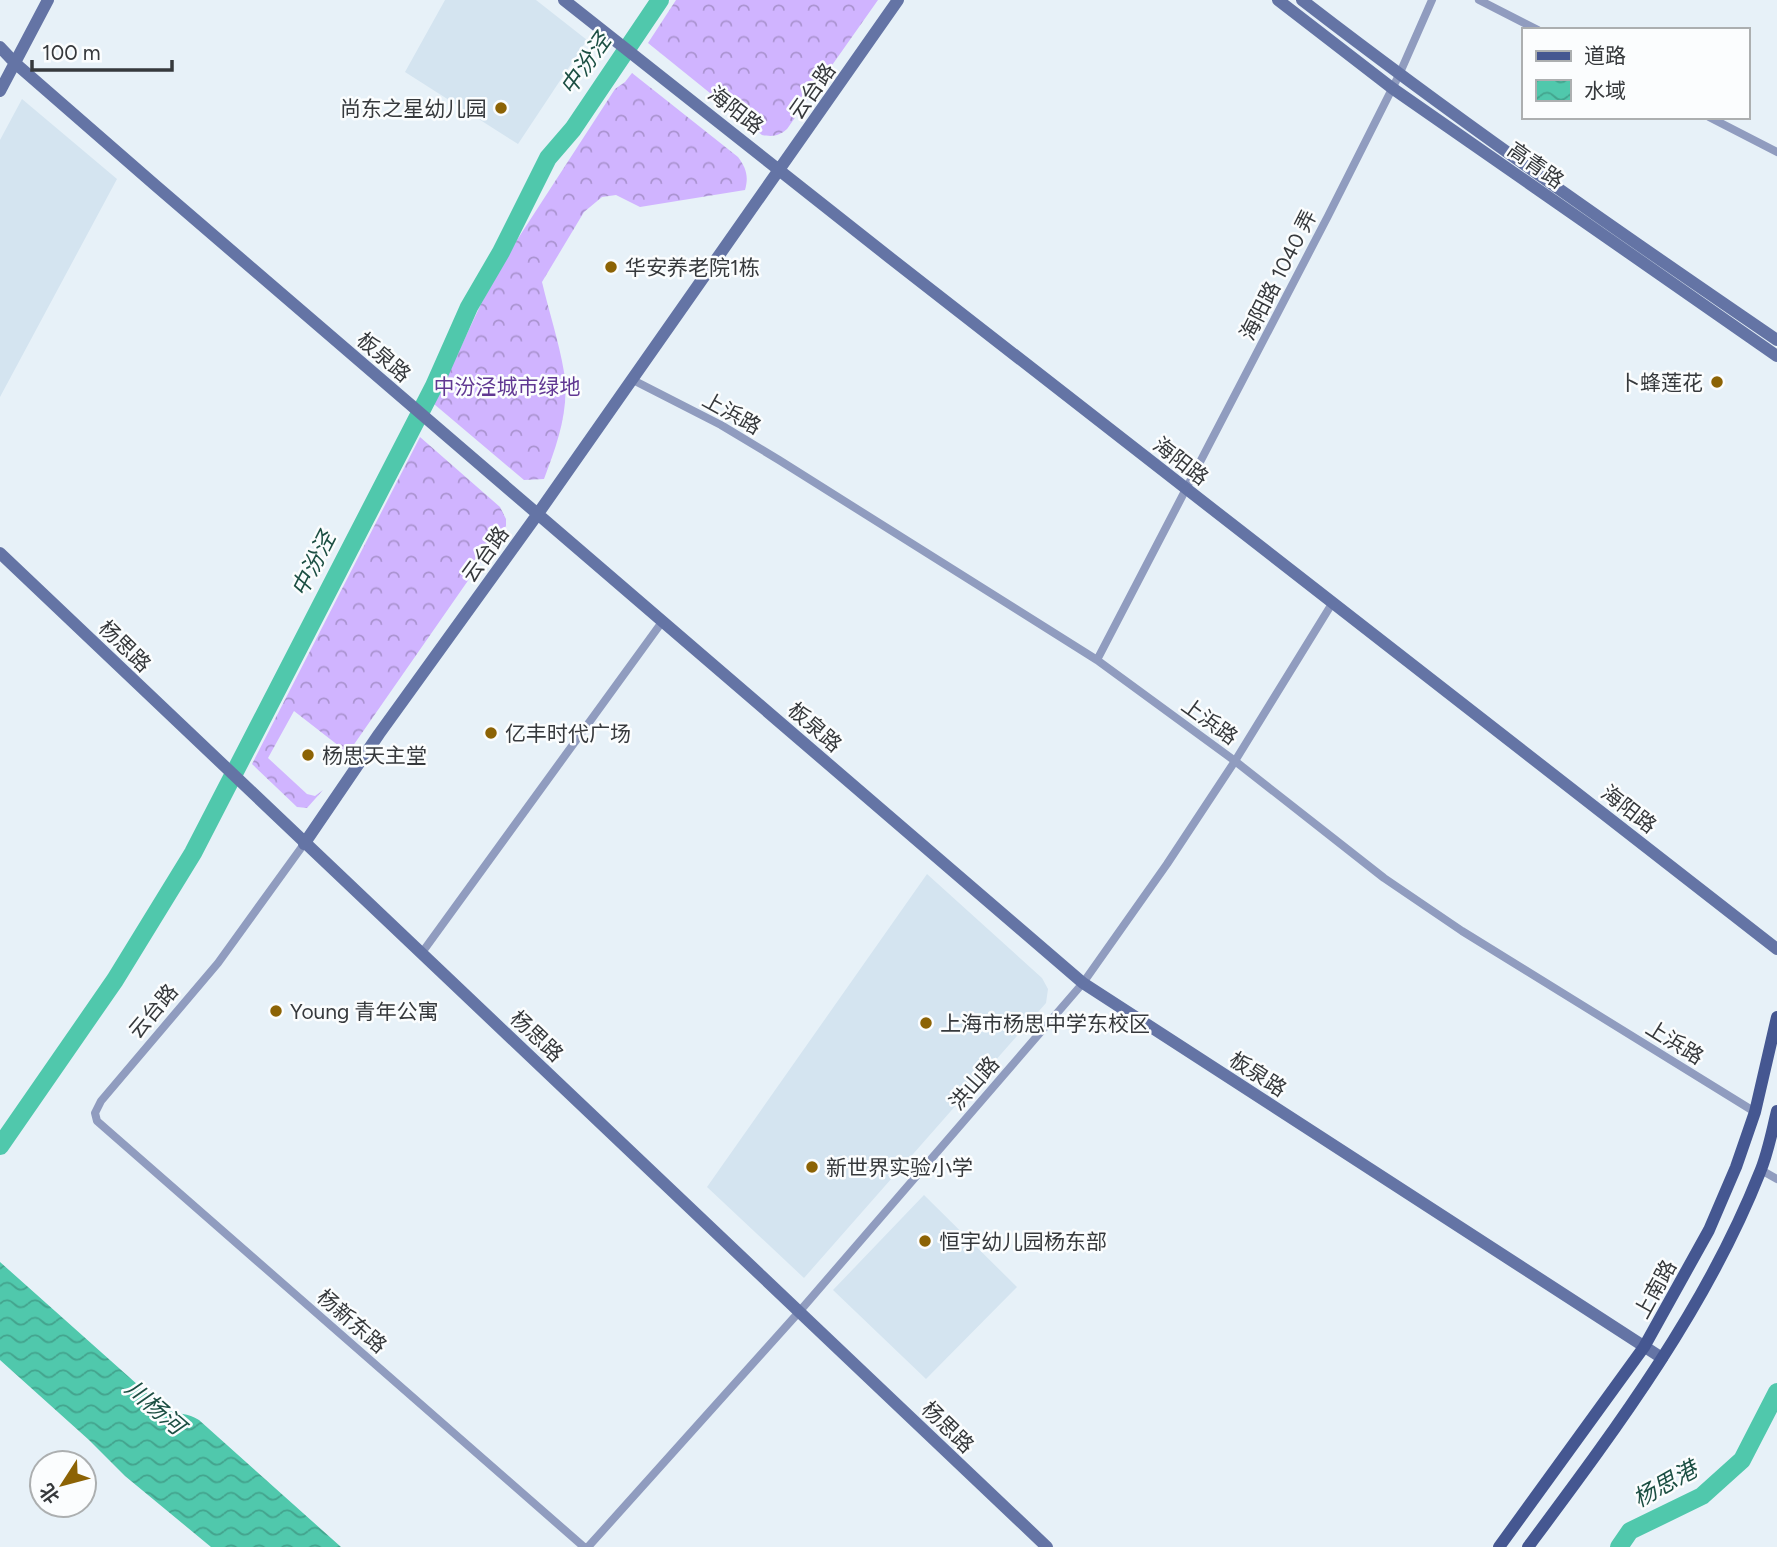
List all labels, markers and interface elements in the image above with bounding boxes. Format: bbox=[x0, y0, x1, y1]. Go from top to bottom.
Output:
water label: 中汾泾 bbox=[554, 26, 617, 100]
scale bar bbox=[32, 28, 172, 72]
legend bbox=[1522, 28, 1749, 119]
text: 100 m bbox=[42, 40, 101, 65]
text: 道路 bbox=[1584, 43, 1626, 68]
street label: 云台路 bbox=[784, 58, 840, 124]
text: 水域 bbox=[1584, 78, 1626, 103]
street label: 海阳路 bbox=[703, 81, 769, 139]
place label: 尚东之星幼儿园 bbox=[340, 96, 487, 121]
marker: 尚东之星幼儿园 bbox=[493, 100, 509, 116]
street label: 高青路 bbox=[1503, 137, 1569, 193]
street label: 海阳路 1040 弄 bbox=[1234, 206, 1322, 344]
place label: 华安养老院1栋 bbox=[625, 255, 760, 280]
marker: 华安养老院1栋 bbox=[603, 259, 619, 275]
street label: 板泉路 bbox=[352, 327, 416, 387]
place label: 卜蜂莲花 bbox=[1619, 370, 1703, 395]
park label: 中汾泾城市绿地 bbox=[434, 374, 581, 399]
marker: 卜蜂莲花 bbox=[1709, 374, 1725, 390]
street label: 上浜路 bbox=[698, 387, 766, 439]
street label: 海阳路 bbox=[1148, 432, 1214, 490]
street label: 云台路 bbox=[456, 521, 514, 587]
water label: 中汾泾 bbox=[285, 525, 342, 601]
street label: 杨思路 bbox=[94, 615, 156, 677]
street label: 上浜路 bbox=[1177, 692, 1243, 750]
street label: 板泉路 bbox=[783, 697, 847, 757]
place label: 亿丰时代广场 bbox=[505, 721, 631, 746]
marker: 亿丰时代广场 bbox=[483, 725, 499, 741]
place label: 杨思天主堂 bbox=[322, 743, 427, 768]
marker: 杨思天主堂 bbox=[300, 747, 316, 763]
street label: 海阳路 bbox=[1596, 780, 1662, 838]
street label: 云台路 bbox=[123, 979, 183, 1043]
place label: Young 青年公寓 bbox=[290, 999, 439, 1024]
marker: Young 青年公寓 bbox=[268, 1003, 284, 1019]
street label: 杨思路 bbox=[505, 1005, 569, 1067]
place label: 上海市杨思中学东校区 bbox=[940, 1011, 1150, 1036]
marker: 上海市杨思中学东校区 bbox=[918, 1015, 934, 1031]
street label: 上浜路 bbox=[1642, 1015, 1708, 1069]
street label: 板泉路 bbox=[1225, 1046, 1291, 1102]
street label: 洪山路 bbox=[944, 1051, 1004, 1115]
place label: 新世界实验小学 bbox=[826, 1155, 973, 1180]
marker: 新世界实验小学 bbox=[804, 1159, 820, 1175]
place label: 恒宇幼儿园杨东部 bbox=[939, 1229, 1107, 1254]
marker: 恒宇幼儿园杨东部 bbox=[917, 1233, 933, 1249]
street label: 上南路 bbox=[1629, 1255, 1681, 1323]
street label: 杨新东路 bbox=[312, 1284, 392, 1358]
water label: 川杨河 bbox=[120, 1374, 193, 1443]
street label: 杨思路 bbox=[917, 1396, 979, 1458]
north arrow bbox=[28, 1449, 98, 1519]
water label: 杨思港 bbox=[1628, 1454, 1705, 1513]
text: 北 bbox=[35, 1479, 65, 1508]

